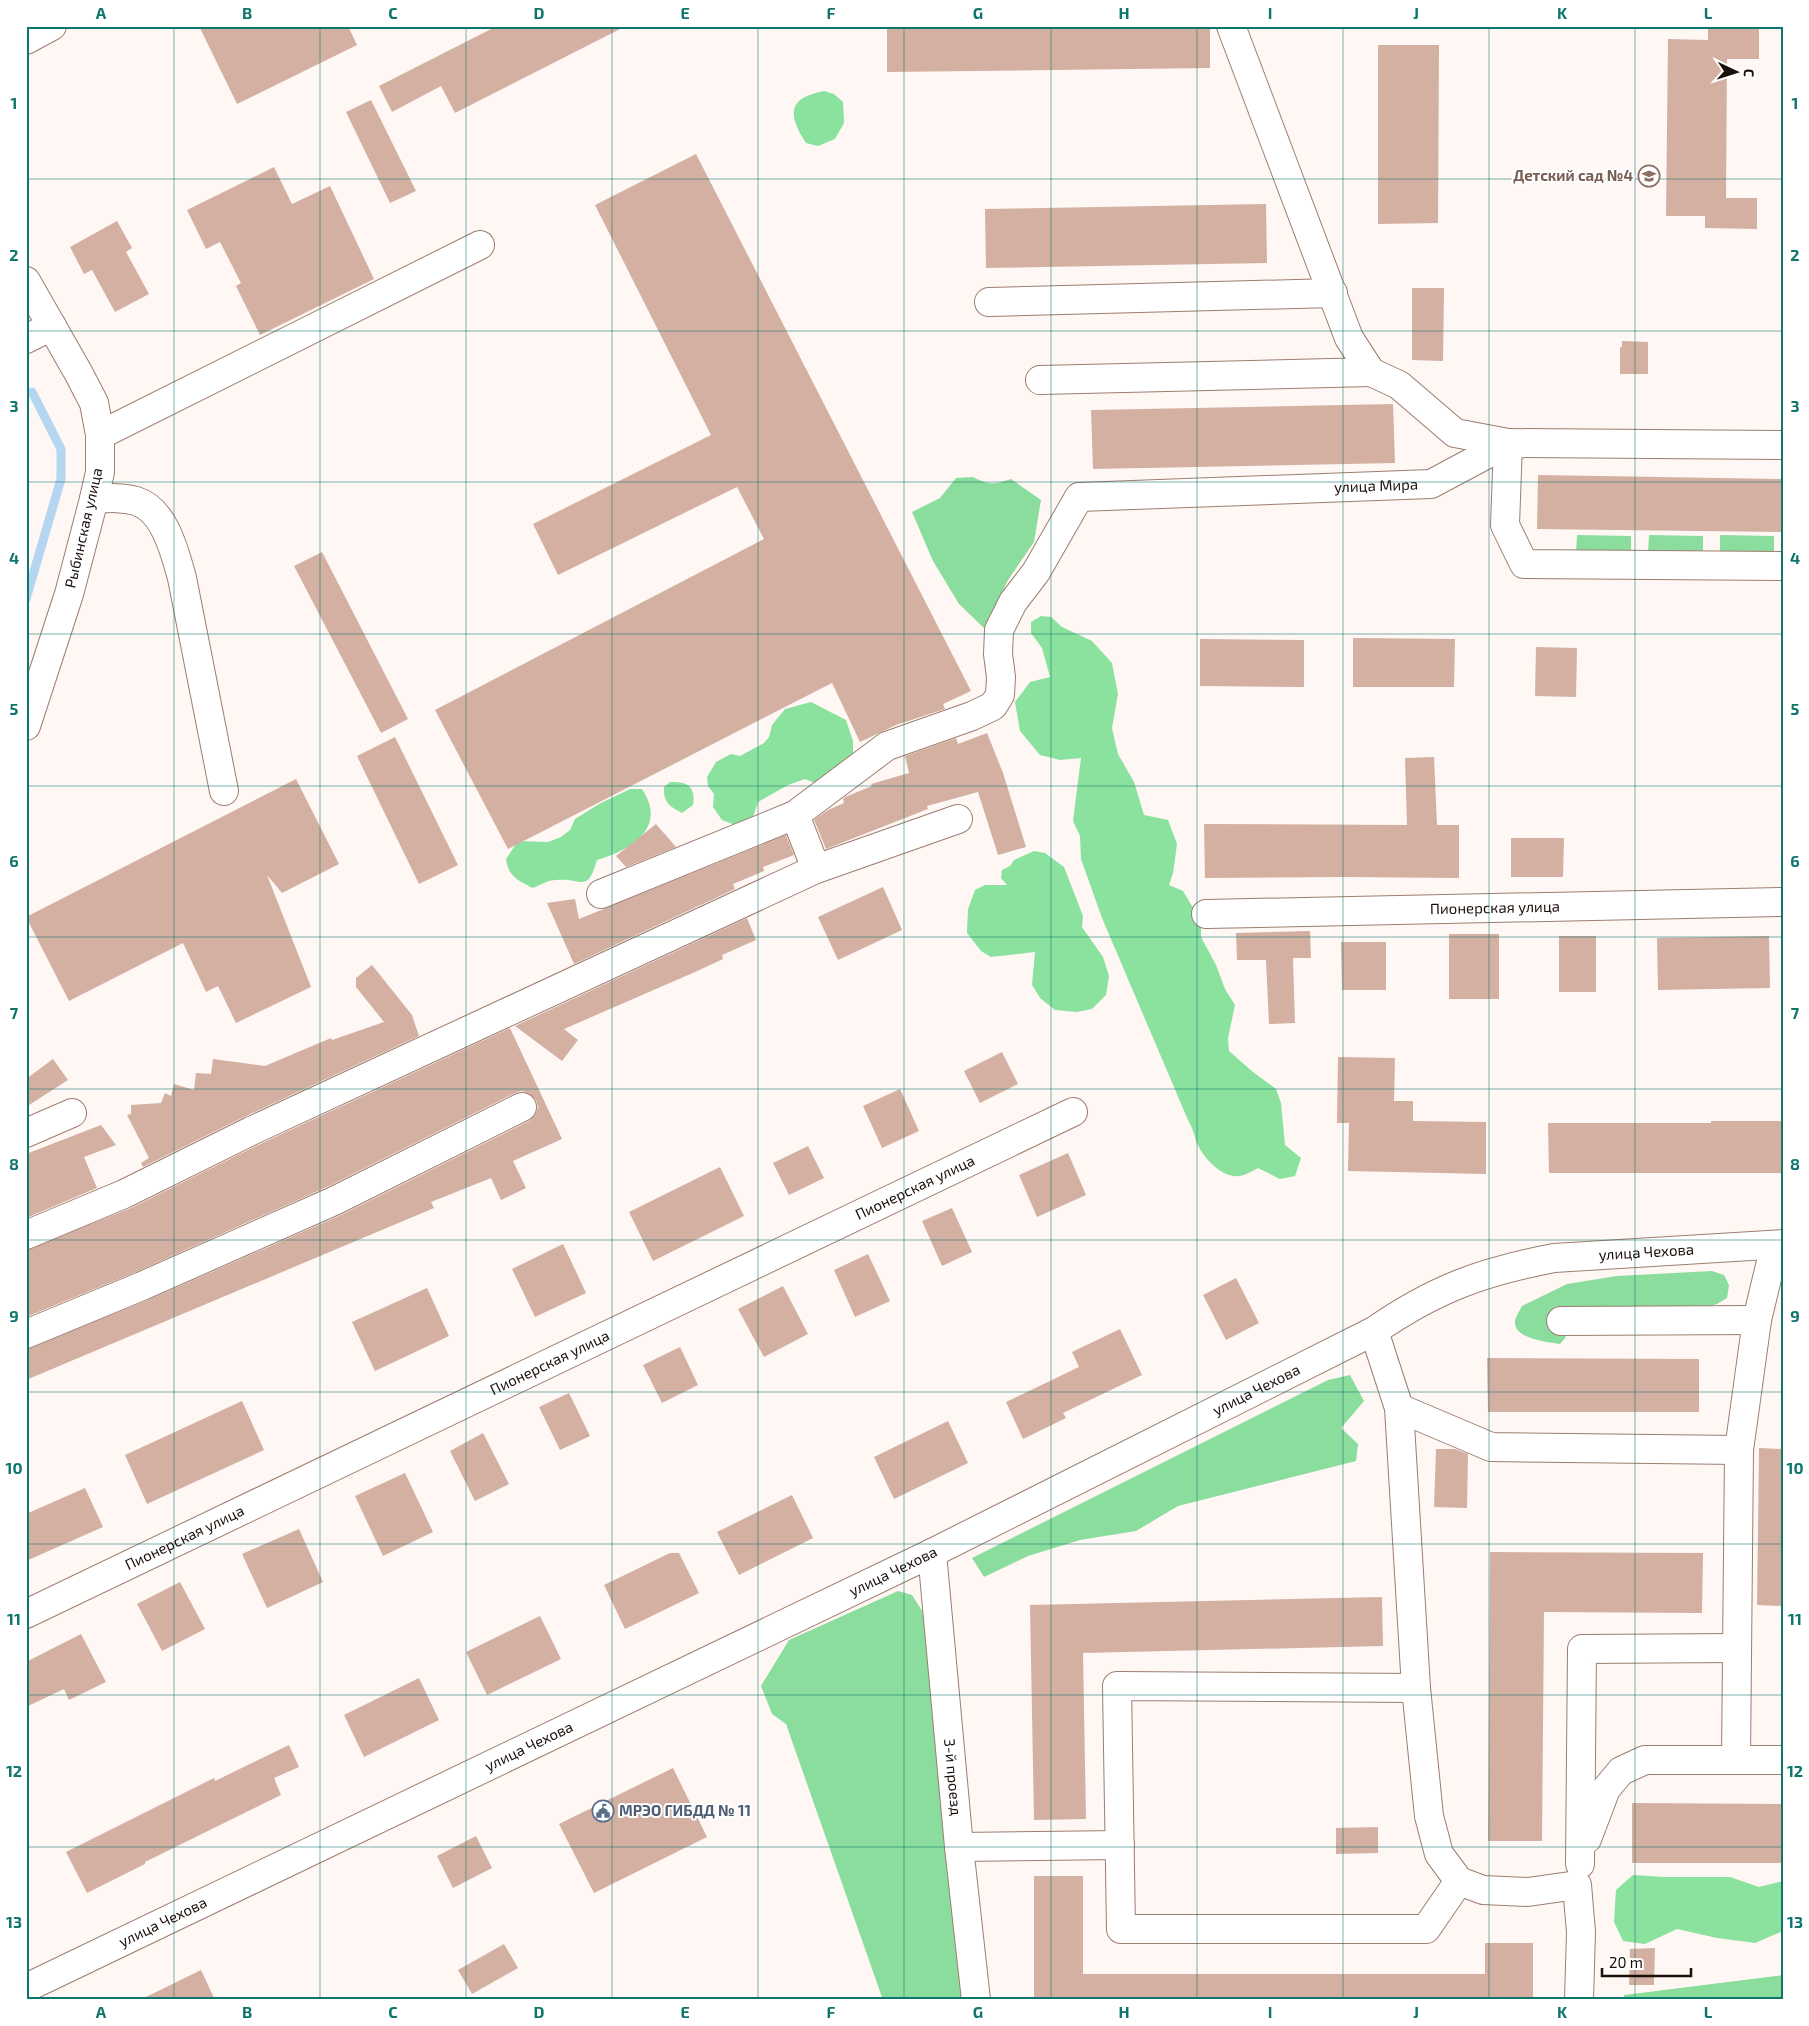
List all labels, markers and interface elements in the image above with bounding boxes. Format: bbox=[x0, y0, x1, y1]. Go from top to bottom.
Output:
text: A bbox=[96, 3, 107, 22]
text: B bbox=[242, 3, 252, 22]
text: C bbox=[388, 3, 398, 22]
text: D bbox=[534, 3, 545, 22]
text: E bbox=[680, 3, 690, 22]
text: F bbox=[827, 3, 836, 22]
text: G bbox=[973, 3, 983, 22]
text: H bbox=[1118, 3, 1130, 22]
text: I bbox=[1268, 3, 1272, 22]
text: J bbox=[1413, 3, 1419, 22]
text: K bbox=[1557, 3, 1568, 22]
text: L bbox=[1704, 3, 1713, 22]
north arrow bbox=[1712, 48, 1762, 98]
text: С bbox=[1741, 68, 1758, 78]
text: 1 bbox=[11, 93, 17, 112]
text: 1 bbox=[1792, 93, 1798, 112]
school or university icon: Детский сад №4 bbox=[1637, 164, 1661, 188]
place label: Детский сад №4 bbox=[1513, 166, 1633, 184]
text: 2 bbox=[9, 245, 19, 264]
text: 2 bbox=[1790, 245, 1800, 264]
text: 3 bbox=[9, 396, 19, 415]
text: 3 bbox=[1790, 396, 1800, 415]
street label: Рыбинская улица bbox=[60, 466, 107, 590]
street label: улица Мира bbox=[1334, 474, 1419, 497]
text: 4 bbox=[9, 548, 19, 567]
text: 4 bbox=[1790, 548, 1800, 567]
text: 5 bbox=[10, 699, 19, 718]
text: 5 bbox=[1791, 699, 1800, 718]
text: 6 bbox=[9, 851, 19, 870]
text: 6 bbox=[1790, 851, 1800, 870]
street label: Пионерская улица bbox=[1430, 897, 1560, 917]
text: 7 bbox=[10, 1003, 19, 1022]
text: 7 bbox=[1791, 1003, 1800, 1022]
street label: Пионерская улица bbox=[852, 1151, 977, 1223]
text: 8 bbox=[9, 1154, 19, 1173]
text: 8 bbox=[1790, 1154, 1800, 1173]
street label: улица Чехова bbox=[1598, 1239, 1694, 1264]
text: 9 bbox=[9, 1306, 19, 1325]
text: 9 bbox=[1790, 1306, 1800, 1325]
street label: Пионерская улица bbox=[487, 1326, 612, 1398]
street label: улица Чехова bbox=[1209, 1360, 1303, 1420]
text: 10 bbox=[5, 1458, 23, 1477]
text: 10 bbox=[1786, 1458, 1804, 1477]
street label: Пионерская улица bbox=[122, 1501, 247, 1573]
street label: улица Чехова bbox=[846, 1542, 940, 1600]
text: 11 bbox=[7, 1609, 21, 1628]
text: 11 bbox=[1788, 1609, 1802, 1628]
street label: улица Чехова bbox=[482, 1717, 576, 1775]
street label: 3-й проезд bbox=[941, 1738, 966, 1817]
text: 12 bbox=[6, 1761, 22, 1780]
text: 12 bbox=[1787, 1761, 1803, 1780]
public building icon: МРЭО ГИБДД № 11 bbox=[591, 1799, 615, 1823]
place label: МРЭО ГИБДД № 11 bbox=[619, 1801, 751, 1819]
street label: улица Чехова bbox=[116, 1893, 210, 1951]
text: 13 bbox=[6, 1912, 22, 1931]
text: 13 bbox=[1787, 1912, 1803, 1931]
scale bar bbox=[1602, 1946, 1690, 1978]
text: 20 m bbox=[1609, 1953, 1643, 1971]
text: A bbox=[96, 2002, 107, 2021]
text: B bbox=[242, 2002, 252, 2021]
text: C bbox=[388, 2002, 398, 2021]
text: D bbox=[534, 2002, 545, 2021]
text: E bbox=[680, 2002, 690, 2021]
text: F bbox=[827, 2002, 836, 2021]
text: G bbox=[973, 2002, 983, 2021]
text: H bbox=[1118, 2002, 1130, 2021]
text: I bbox=[1268, 2002, 1272, 2021]
text: J bbox=[1413, 2002, 1419, 2021]
text: K bbox=[1557, 2002, 1568, 2021]
text: L bbox=[1704, 2002, 1713, 2021]

